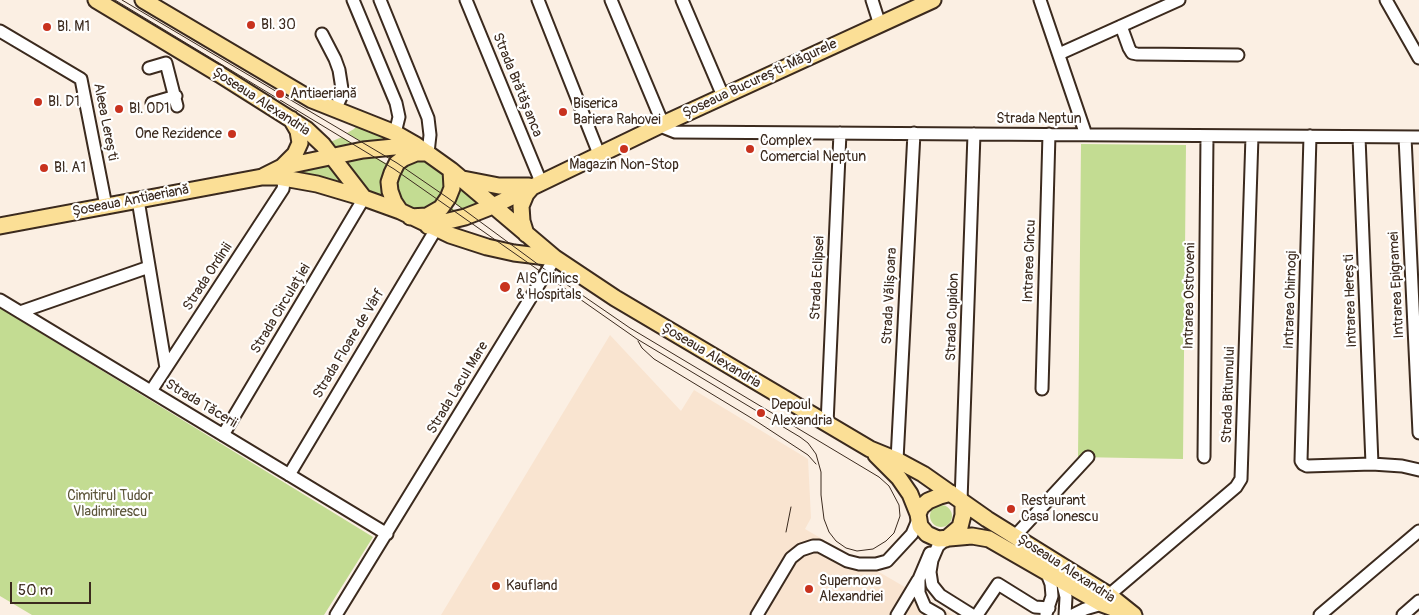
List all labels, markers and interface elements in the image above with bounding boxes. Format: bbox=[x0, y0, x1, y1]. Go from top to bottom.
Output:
place label: Bl. 30 bbox=[261, 17, 296, 33]
place label: Bl. M1 bbox=[57, 19, 90, 35]
marker: Bl. 30 bbox=[245, 19, 257, 31]
marker: Bl. M1 bbox=[41, 21, 53, 33]
street label: Strada Brătășanca bbox=[488, 31, 546, 139]
street label: Șoseaua București-Măgurele bbox=[680, 36, 840, 122]
street label: Șoseaua Alexandria bbox=[209, 64, 313, 140]
street label: Aleea Lerești bbox=[89, 82, 121, 162]
place label: Antiaeriană bbox=[290, 86, 357, 102]
marker: Antiaeriană bbox=[274, 88, 286, 100]
place label: Bl. D1 bbox=[48, 94, 80, 110]
marker: Bl. D1 bbox=[32, 96, 44, 108]
place label: Biserica Bariera Rahovei bbox=[573, 96, 661, 128]
place label: Bl. OD1 bbox=[129, 101, 170, 117]
marker: Bl. OD1 bbox=[113, 103, 125, 115]
marker: Biserica Bariera Rahovei bbox=[557, 106, 569, 118]
street label: Strada Neptun bbox=[996, 111, 1082, 127]
place label: One Rezidence bbox=[135, 126, 222, 142]
marker: One Rezidence bbox=[226, 128, 238, 140]
place label: Complex Comercial Neptun bbox=[760, 133, 866, 166]
marker: Magazin Non-Stop bbox=[618, 143, 630, 155]
marker: Complex Comercial Neptun bbox=[744, 143, 756, 155]
place label: Magazin Non-Stop bbox=[569, 157, 679, 173]
place label: Bl. A1 bbox=[54, 160, 86, 176]
marker: Bl. A1 bbox=[38, 162, 50, 174]
street label: Șoseaua Antiaeriană bbox=[71, 181, 191, 221]
street label: Intrarea Cincu bbox=[1020, 219, 1040, 303]
street label: Intrarea Epigramei bbox=[1386, 231, 1408, 339]
street label: Strada Eclipsei bbox=[807, 236, 829, 320]
street label: Strada Ordinii bbox=[180, 240, 236, 314]
street label: Intrarea Ostroveni bbox=[1181, 243, 1199, 349]
street label: Strada Vălișoara bbox=[879, 247, 901, 345]
street label: Intrarea Chirnogi bbox=[1281, 251, 1301, 349]
street label: Intrarea Herești bbox=[1341, 254, 1361, 348]
street label: Strada Circulației bbox=[247, 261, 315, 357]
place label: AIS Clinics & Hospitals bbox=[516, 271, 581, 304]
street label: Strada Cupidon bbox=[943, 273, 963, 361]
marker: AIS Clinics & Hospitals bbox=[498, 280, 512, 294]
street label: Strada Floare de Vârf bbox=[310, 286, 388, 402]
street label: Șoseaua Alexandria bbox=[658, 320, 764, 392]
street label: Strada Lacul Mare bbox=[424, 339, 492, 437]
street label: Strada Bitumului bbox=[1219, 346, 1239, 444]
street label: Strada Tăcerii bbox=[162, 376, 240, 432]
place label: Depoul Alexandria bbox=[771, 397, 832, 430]
marker: Depoul Alexandria bbox=[755, 407, 767, 419]
park label: Cimitirul Tudor Vladimirescu bbox=[67, 488, 153, 520]
place label: Restaurant Casa Ionescu bbox=[1021, 493, 1099, 526]
marker: Restaurant Casa Ionescu bbox=[1005, 503, 1017, 515]
street label: Șoseaua Alexandria bbox=[1014, 531, 1118, 607]
scale bar bbox=[12, 572, 94, 604]
place label: Supernova Alexandriei bbox=[819, 573, 883, 606]
place label: Kaufland bbox=[506, 578, 558, 594]
marker: Kaufland bbox=[490, 580, 502, 592]
text: 50 m bbox=[18, 581, 53, 600]
marker: Supernova Alexandriei bbox=[803, 583, 815, 595]

